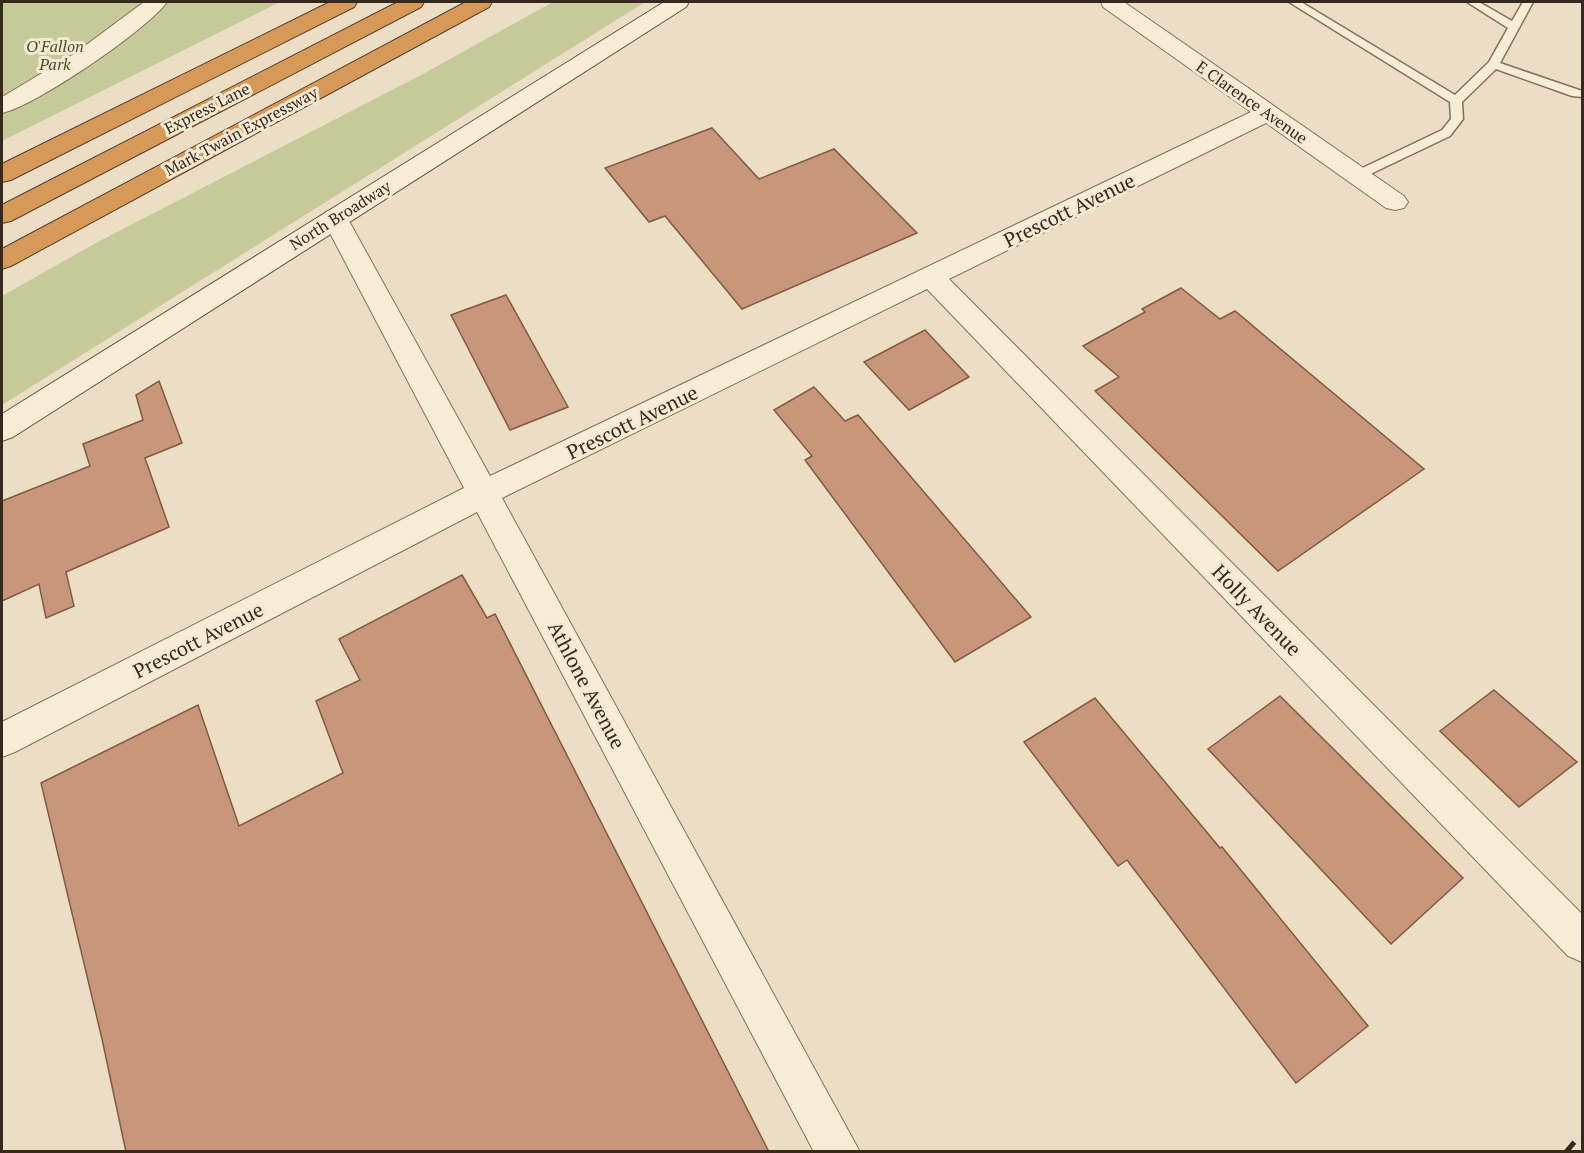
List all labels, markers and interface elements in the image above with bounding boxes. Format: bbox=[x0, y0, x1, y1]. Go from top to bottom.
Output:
park label: O'Fallon Park bbox=[26, 35, 84, 75]
street label: E Clarence Avenue bbox=[1192, 55, 1312, 149]
street label: Express Lane bbox=[161, 77, 253, 139]
street label: Mark Twain Expressway bbox=[161, 81, 322, 181]
street label: Prescott Avenue bbox=[999, 167, 1139, 253]
street label: North Broadway bbox=[285, 175, 396, 255]
street label: Prescott Avenue bbox=[562, 379, 702, 465]
street label: Holly Avenue bbox=[1206, 558, 1308, 662]
street label: Prescott Avenue bbox=[128, 596, 268, 684]
street label: Athlone Avenue bbox=[542, 616, 632, 754]

